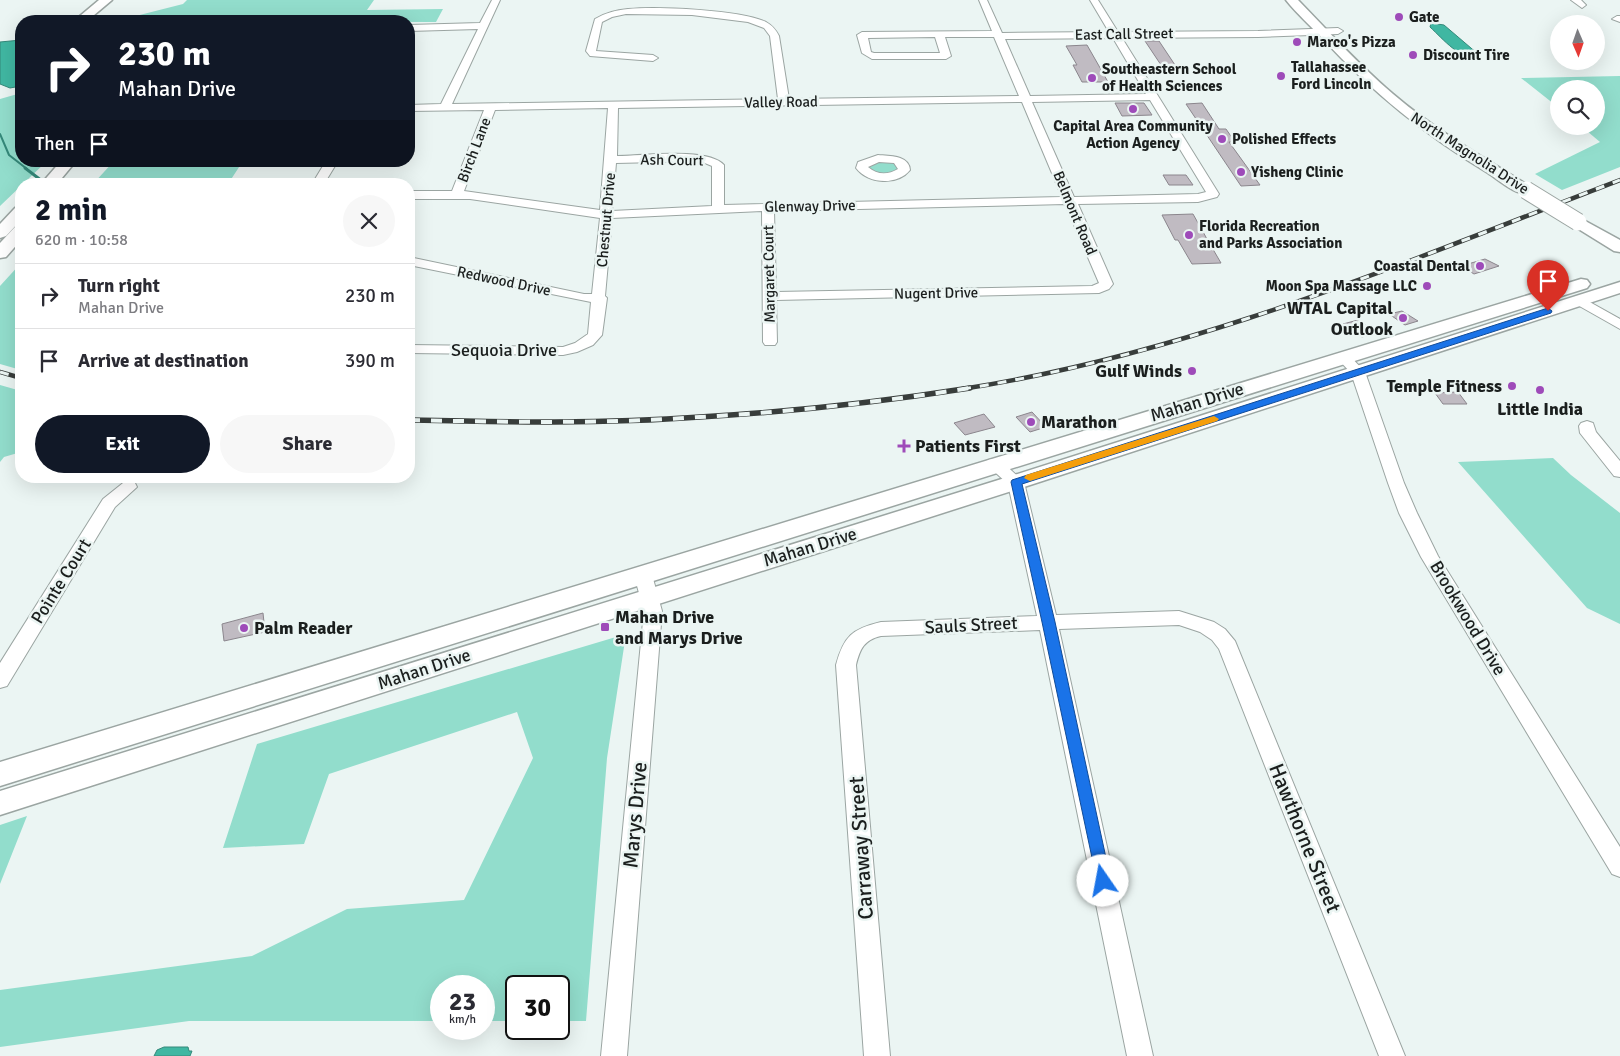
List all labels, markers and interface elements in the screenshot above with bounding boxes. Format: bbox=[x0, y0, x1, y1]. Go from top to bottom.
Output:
place label: Gate bbox=[1409, 8, 1439, 26]
marker: Gate bbox=[1393, 11, 1405, 23]
north arrow bbox=[1550, 15, 1605, 70]
map controls bbox=[1550, 15, 1605, 135]
street label: East Call Street bbox=[1075, 24, 1173, 44]
text: 230 m bbox=[118, 32, 211, 75]
place label: Marco's Pizza bbox=[1307, 33, 1396, 51]
icon: right bbox=[35, 35, 100, 100]
marker: Marco's Pizza bbox=[1291, 36, 1303, 48]
place label: Discount Tire bbox=[1423, 46, 1510, 64]
marker: Discount Tire bbox=[1407, 49, 1419, 61]
place label: Tallahassee Ford Lincoln bbox=[1291, 58, 1372, 93]
place label: Southeastern School of Health Sciences bbox=[1102, 60, 1237, 95]
marker: Tallahassee Ford Lincoln bbox=[1275, 70, 1287, 82]
marker: Southeastern School of Health Sciences bbox=[1086, 72, 1098, 84]
text: Mahan Drive bbox=[118, 75, 236, 102]
button: search bbox=[1550, 80, 1605, 135]
street label: Valley Road bbox=[744, 92, 818, 112]
marker: Capital Area Community Action Agency bbox=[1127, 103, 1139, 115]
street label: North Magnolia Drive bbox=[1408, 108, 1532, 198]
street label: Birch Lane bbox=[453, 115, 495, 185]
place label: Capital Area Community Action Agency bbox=[1053, 117, 1213, 152]
icon: arrive bbox=[85, 130, 113, 158]
place label: Polished Effects bbox=[1232, 130, 1337, 148]
text: Then bbox=[35, 132, 75, 156]
marker: Polished Effects bbox=[1216, 133, 1228, 145]
street label: Ash Court bbox=[640, 150, 704, 170]
place label: Yisheng Clinic bbox=[1250, 163, 1343, 181]
marker: Yisheng Clinic bbox=[1235, 166, 1247, 178]
street label: Belmont Road bbox=[1049, 168, 1101, 258]
street label: Chestnut Drive bbox=[593, 172, 619, 268]
text: 2 min bbox=[35, 192, 107, 229]
button: close bbox=[343, 195, 395, 247]
street label: Glenway Drive bbox=[764, 196, 856, 216]
place label: Florida Recreation and Parks Association bbox=[1199, 217, 1342, 252]
street label: Margaret Court bbox=[759, 225, 779, 323]
marker: Florida Recreation and Parks Association bbox=[1183, 229, 1195, 241]
text: 620 m · 10:58 bbox=[35, 230, 128, 250]
place label: Coastal Dental bbox=[1374, 257, 1470, 275]
marker: Coastal Dental bbox=[1474, 260, 1486, 272]
pin bbox=[1527, 260, 1569, 311]
street label: Redwood Drive bbox=[456, 262, 552, 300]
icon: arrive bbox=[1534, 267, 1562, 295]
text: Turn right bbox=[78, 274, 160, 298]
place label: Moon Spa Massage LLC bbox=[1265, 277, 1417, 295]
marker: Moon Spa Massage LLC bbox=[1421, 280, 1433, 292]
icon: right bbox=[35, 282, 63, 310]
street label: Nugent Drive bbox=[894, 283, 978, 303]
text: 230 m bbox=[345, 284, 395, 308]
place label: WTAL Capital Outlook bbox=[1287, 297, 1394, 340]
text: Mahan Drive bbox=[78, 298, 164, 318]
marker: WTAL Capital Outlook bbox=[1397, 312, 1409, 324]
street label: Sequoia Drive bbox=[451, 339, 557, 361]
icon: arrive bbox=[35, 347, 63, 375]
text: Arrive at destination bbox=[78, 349, 249, 373]
text: 390 m bbox=[345, 349, 395, 373]
place label: Gulf Winds bbox=[1095, 360, 1182, 382]
marker: Gulf Winds bbox=[1186, 365, 1198, 377]
place label: Temple Fitness bbox=[1386, 375, 1502, 397]
street label: Mahan Drive bbox=[1148, 377, 1246, 427]
marker: Temple Fitness bbox=[1506, 380, 1518, 392]
marker: Little India bbox=[1534, 384, 1546, 396]
place label: Little India bbox=[1497, 398, 1583, 420]
place label: Marathon bbox=[1041, 411, 1117, 433]
button: Exit bbox=[35, 415, 210, 473]
button: Share bbox=[220, 415, 395, 473]
marker: Marathon bbox=[1025, 416, 1037, 428]
place label: Patients First bbox=[915, 435, 1021, 457]
marker: Patients First bbox=[897, 439, 911, 453]
street label: Mahan Drive bbox=[761, 522, 859, 572]
street label: Pointe Court bbox=[26, 534, 96, 628]
street label: Brookwood Drive bbox=[1425, 557, 1511, 679]
place label: Mahan Drive and Marys Drive bbox=[615, 606, 743, 649]
street label: Sauls Street bbox=[924, 612, 1018, 638]
place label: Palm Reader bbox=[254, 617, 353, 639]
marker: Mahan Drive and Marys Drive bbox=[599, 621, 611, 633]
marker: Palm Reader bbox=[238, 622, 250, 634]
street label: Mahan Drive bbox=[375, 644, 473, 694]
street label: Hawthorne Street bbox=[1263, 760, 1347, 916]
street label: Marys Drive bbox=[617, 761, 653, 869]
street label: Carraway Street bbox=[843, 776, 879, 920]
position arrow bbox=[1076, 854, 1128, 906]
speed limit sign: 30 bbox=[505, 975, 570, 1040]
text: 23 bbox=[449, 986, 476, 1017]
text: km/h bbox=[449, 1012, 476, 1027]

